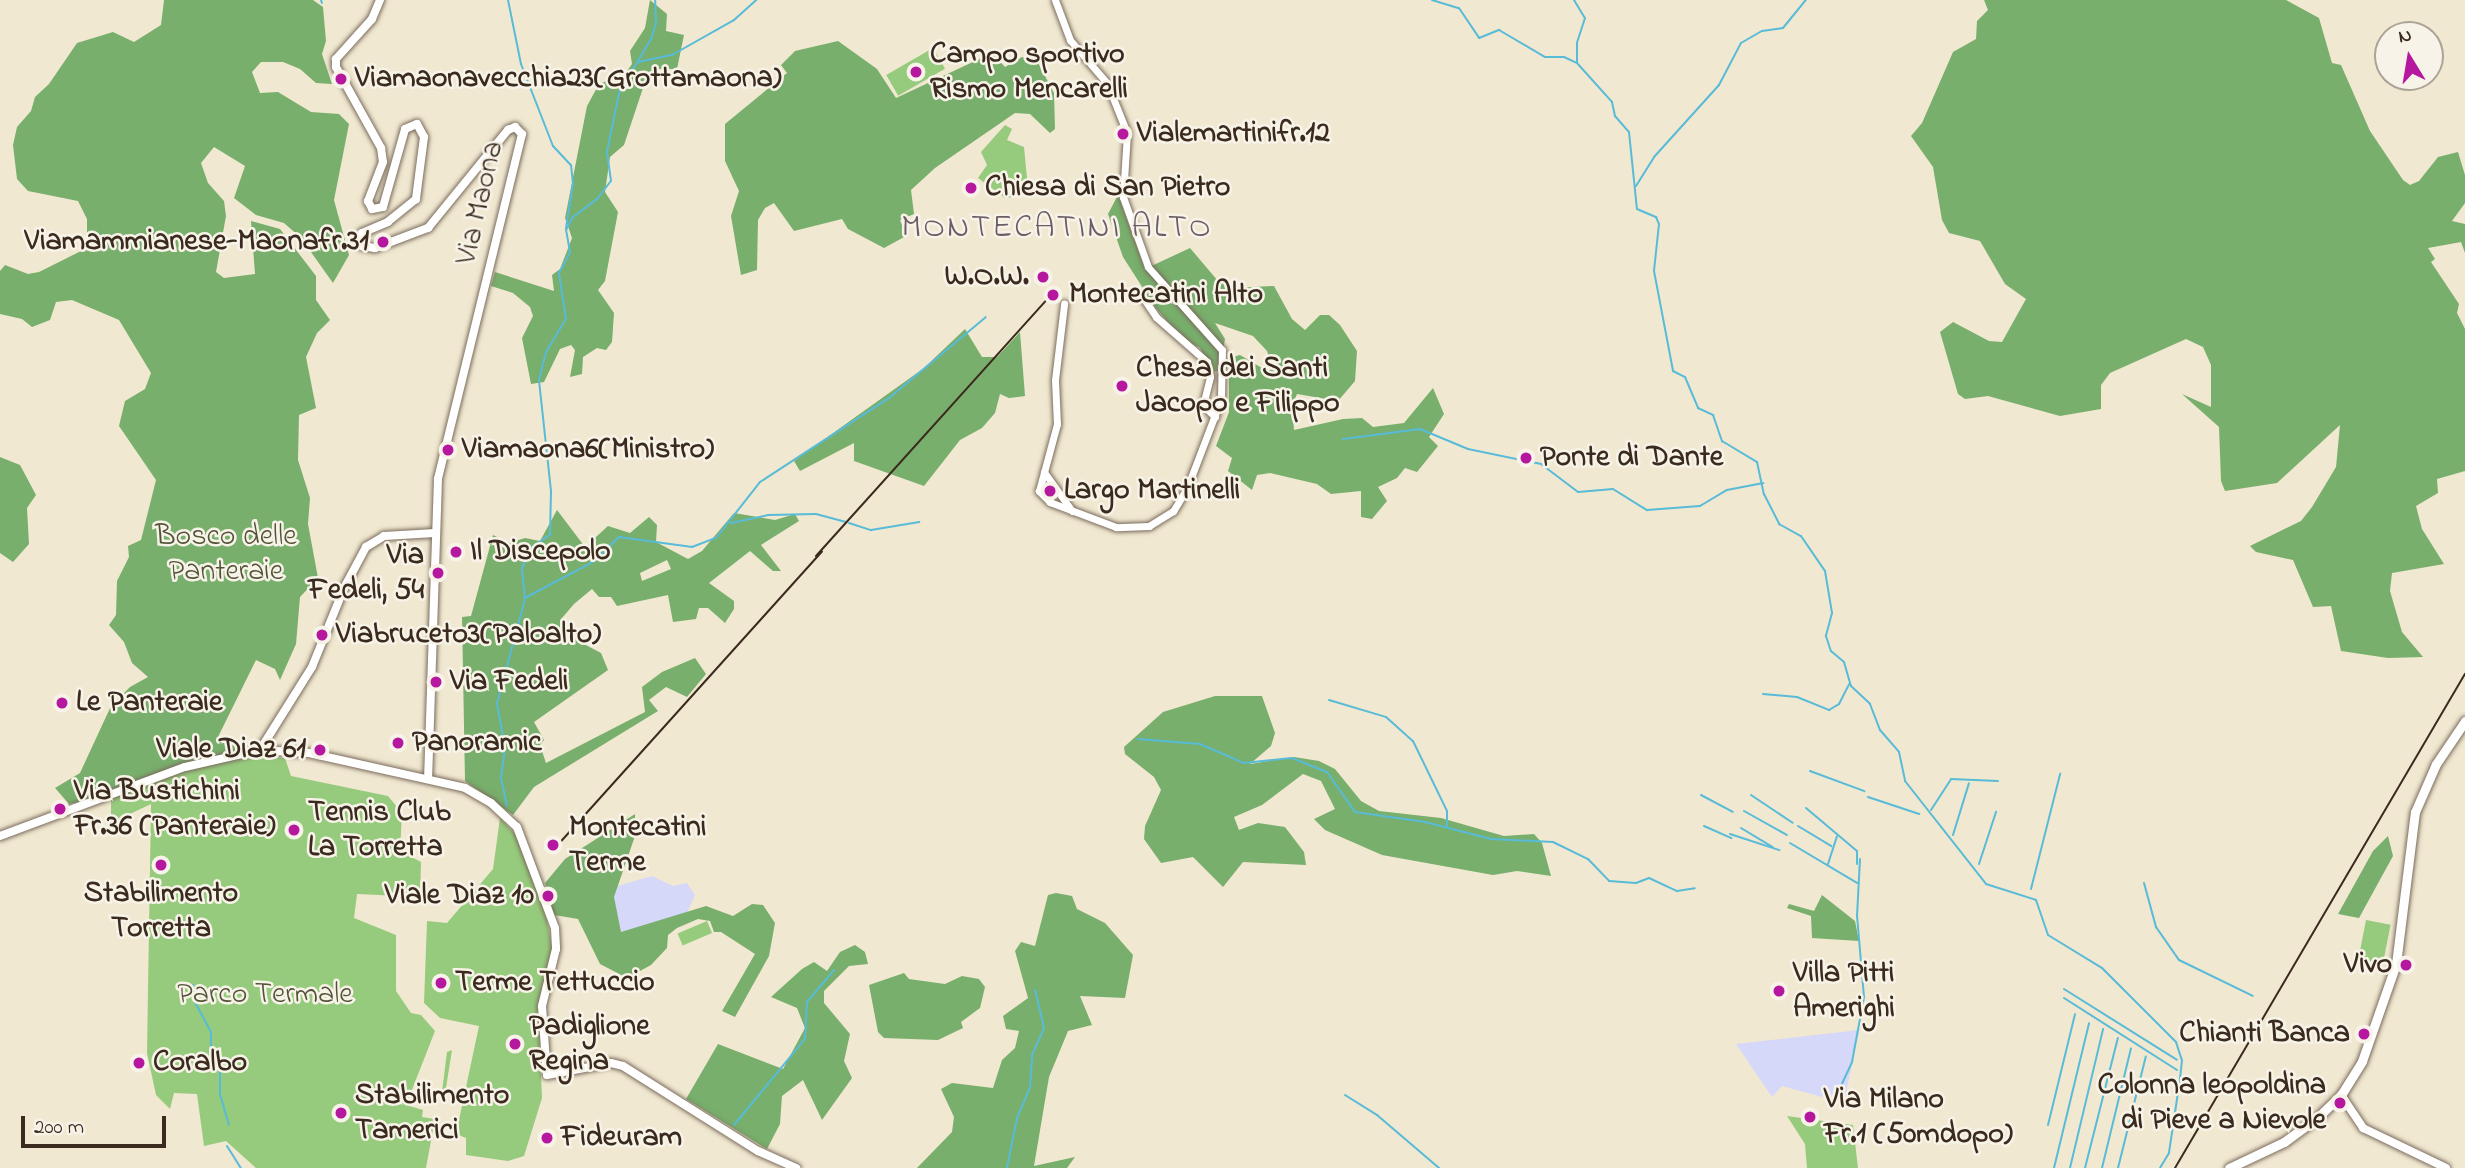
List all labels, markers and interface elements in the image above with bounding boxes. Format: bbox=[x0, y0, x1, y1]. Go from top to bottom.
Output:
north arrow bbox=[2374, 21, 2444, 91]
text: N bbox=[2396, 22, 2414, 51]
place label: Campo sportivo Rismo Mencarelli bbox=[930, 37, 1128, 107]
place label: Viamaonavecchia23(Grottamaona) bbox=[355, 61, 782, 97]
marker: Campo sportivo Rismo Mencarelli bbox=[908, 64, 924, 80]
marker: Viamaonavecchia23(Grottamaona) bbox=[333, 71, 349, 87]
place label: Vialemartinifr.12 bbox=[1137, 116, 1330, 152]
marker: Vialemartinifr.12 bbox=[1115, 126, 1131, 142]
street label: Via Maona bbox=[449, 138, 513, 268]
place label: Chiesa di San Pietro bbox=[985, 170, 1230, 206]
marker: Chiesa di San Pietro bbox=[963, 180, 979, 196]
district label: MONTECATINI ALTO bbox=[903, 209, 1211, 249]
place label: Viamammianese-Maonafr.31 bbox=[25, 224, 369, 260]
marker: Viamammianese-Maonafr.31 bbox=[375, 234, 391, 250]
place label: W.O.W. bbox=[944, 259, 1029, 295]
marker: W.O.W. bbox=[1035, 269, 1051, 285]
place label: Montecatini Alto bbox=[1069, 277, 1263, 313]
marker: Montecatini Alto bbox=[1043, 285, 1063, 305]
place label: Chesa dei Santi Jacopo e Filippo bbox=[1136, 351, 1340, 422]
marker: Chesa dei Santi Jacopo e Filippo bbox=[1114, 378, 1130, 394]
place label: Viamaona6(Ministro) bbox=[462, 432, 714, 468]
place label: Ponte di Dante bbox=[1540, 440, 1723, 476]
marker: Viamaona6(Ministro) bbox=[440, 442, 456, 458]
marker: Ponte di Dante bbox=[1518, 450, 1534, 466]
place label: Largo Martinelli bbox=[1064, 473, 1240, 509]
marker: Largo Martinelli bbox=[1042, 483, 1058, 499]
park label: Bosco delle Panteraie bbox=[155, 519, 297, 590]
place label: Il Discepolo bbox=[470, 534, 611, 570]
place label: Via Fedeli, 54 bbox=[308, 538, 424, 608]
marker: Il Discepolo bbox=[448, 544, 464, 560]
marker: Via Fedeli, 54 bbox=[430, 565, 446, 581]
place label: Viabruceto3(Paloalto) bbox=[336, 617, 601, 653]
marker: Viabruceto3(Paloalto) bbox=[314, 627, 330, 643]
place label: Via Fedeli bbox=[450, 664, 568, 700]
marker: Via Fedeli bbox=[428, 674, 444, 690]
place label: Le Panteraie bbox=[76, 685, 222, 721]
marker: Le Panteraie bbox=[54, 695, 70, 711]
place label: Panoramic bbox=[412, 725, 542, 761]
place label: Viale Diaz 61 bbox=[156, 732, 306, 768]
marker: Panoramic bbox=[390, 735, 406, 751]
marker: Viale Diaz 61 bbox=[312, 742, 328, 758]
place label: Via Bustichini Fr.36 (Panteraie) bbox=[74, 774, 275, 844]
place label: Tennis Club La Torretta bbox=[308, 795, 451, 866]
marker: Via Bustichini Fr.36 (Panteraie) bbox=[52, 801, 68, 817]
place label: Montecatini Terme bbox=[569, 810, 706, 880]
marker: Tennis Club La Torretta bbox=[286, 822, 302, 838]
marker: Montecatini Terme bbox=[543, 835, 563, 855]
marker: Stabilimento Torretta bbox=[153, 857, 169, 873]
place label: Stabilimento Torretta bbox=[84, 876, 238, 946]
place label: Viale Diaz 10 bbox=[385, 878, 534, 914]
marker: Viale Diaz 10 bbox=[540, 888, 556, 904]
place label: Vivo bbox=[2344, 947, 2392, 983]
place label: Villa Pitti Amerighi bbox=[1793, 956, 1895, 1026]
marker: Vivo bbox=[2398, 957, 2414, 973]
place label: Terme Tettuccio bbox=[455, 965, 655, 1001]
marker: Terme Tettuccio bbox=[433, 975, 449, 991]
park label: Parco Termale bbox=[177, 977, 353, 1013]
marker: Villa Pitti Amerighi bbox=[1771, 983, 1787, 999]
place label: Padiglione Regina bbox=[529, 1009, 650, 1080]
place label: Chianti Banca bbox=[2179, 1016, 2350, 1052]
marker: Chianti Banca bbox=[2356, 1026, 2372, 1042]
marker: Padiglione Regina bbox=[507, 1036, 523, 1052]
place label: Coralbo bbox=[153, 1045, 247, 1081]
marker: Coralbo bbox=[131, 1055, 147, 1071]
place label: Colonna leopoldina di Pieve a Nievole bbox=[2098, 1068, 2326, 1138]
place label: Stabilimento Tamerici bbox=[355, 1078, 509, 1148]
place label: Via Milano Fr.1 (50mdopo) bbox=[1824, 1082, 2013, 1152]
marker: Colonna leopoldina di Pieve a Nievole bbox=[2332, 1095, 2348, 1111]
scale bar bbox=[24, 1102, 170, 1146]
marker: Stabilimento Tamerici bbox=[333, 1105, 349, 1121]
marker: Via Milano Fr.1 (50mdopo) bbox=[1802, 1109, 1818, 1125]
text: 200 m bbox=[34, 1113, 84, 1143]
place label: Fideuram bbox=[561, 1120, 682, 1156]
marker: Fideuram bbox=[539, 1130, 555, 1146]

